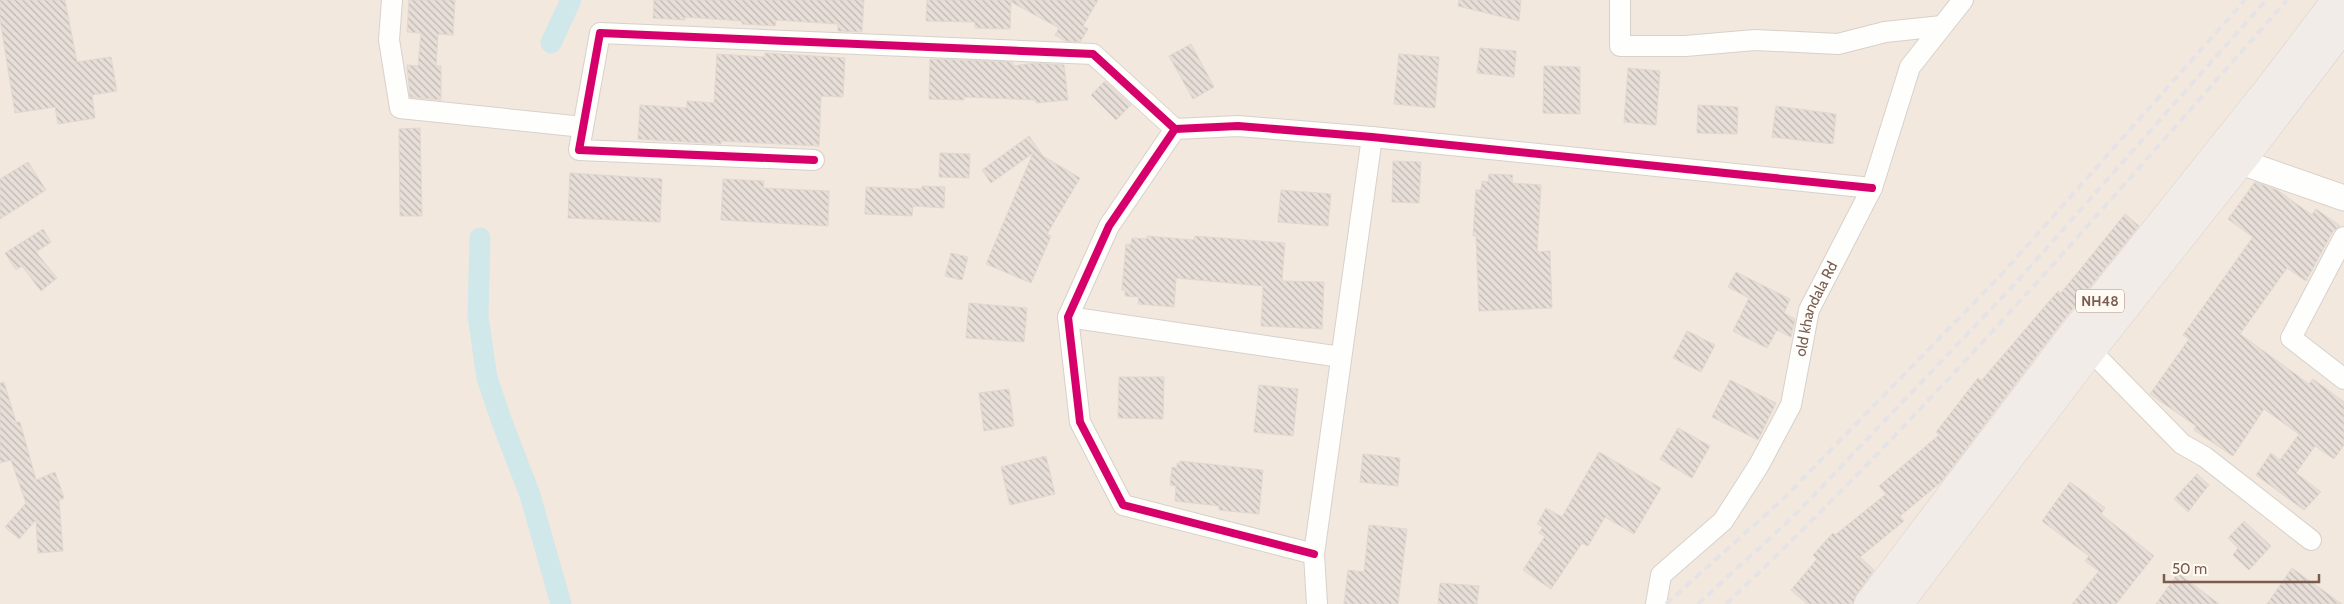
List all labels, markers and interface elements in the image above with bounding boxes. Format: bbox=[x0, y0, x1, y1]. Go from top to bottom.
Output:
street label: old khandala Rd bbox=[1791, 258, 1842, 358]
road number: NH48 bbox=[2076, 290, 2124, 312]
scale bar bbox=[2164, 552, 2319, 584]
text: 50 m bbox=[2172, 560, 2207, 578]

